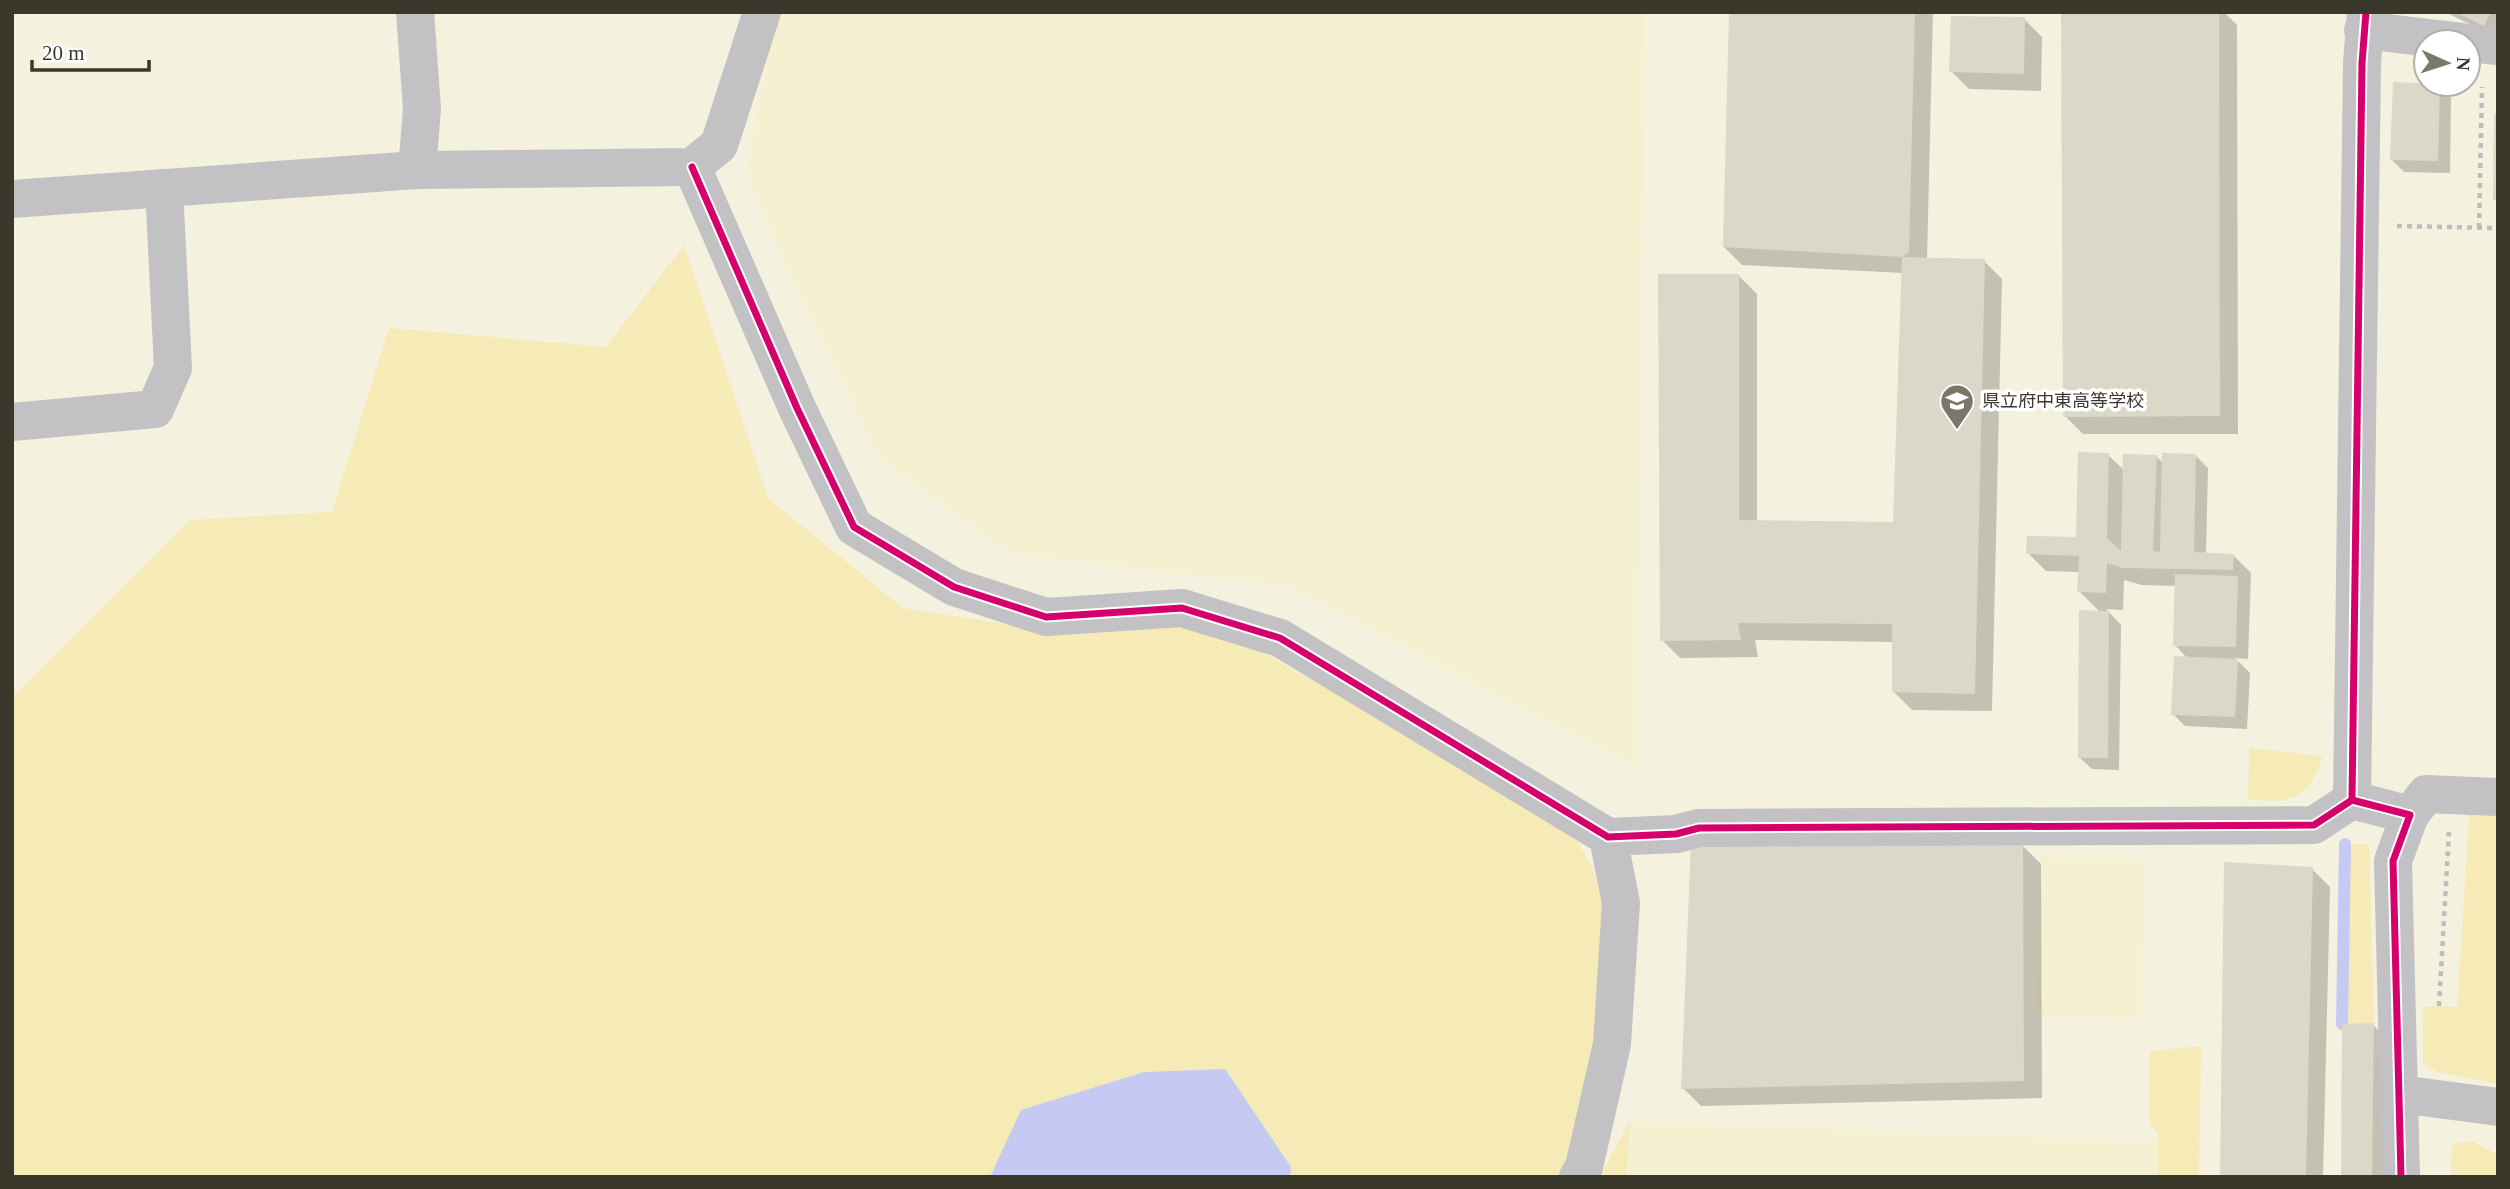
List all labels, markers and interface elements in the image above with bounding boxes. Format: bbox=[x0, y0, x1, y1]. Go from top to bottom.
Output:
scale bar bbox=[32, 28, 149, 72]
north arrow bbox=[2412, 28, 2482, 98]
text: 20 m bbox=[42, 41, 85, 65]
text: N bbox=[2453, 56, 2474, 72]
school or university icon: 県立府中東高等学校 bbox=[1938, 382, 1976, 431]
place label: 県立府中東高等学校 bbox=[1982, 391, 2144, 411]

